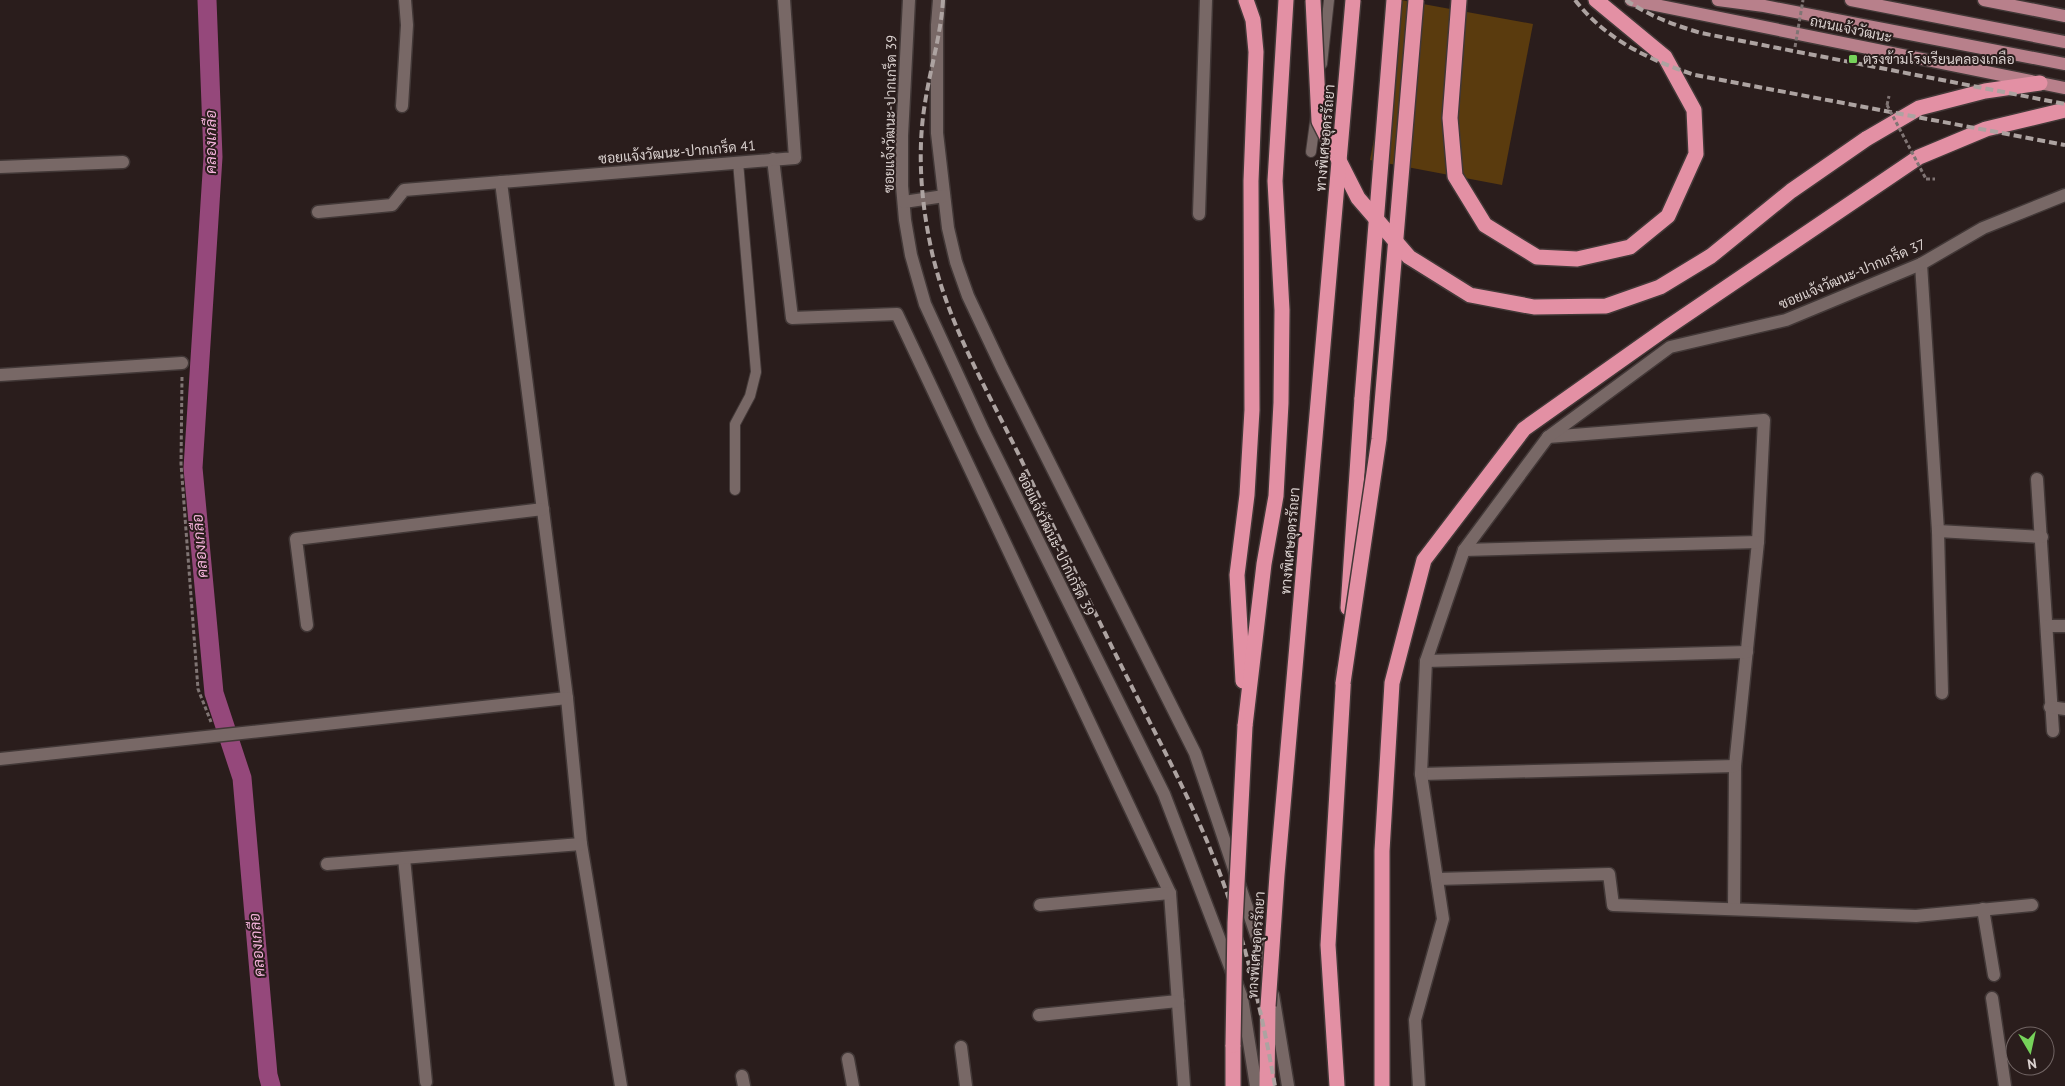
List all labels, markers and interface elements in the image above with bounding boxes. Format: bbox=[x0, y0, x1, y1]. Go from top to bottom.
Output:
street label: ถนนแจ้งวัฒนะ bbox=[1808, 12, 1894, 46]
street label: ซอยแจ้งวัฒนะ-ปากเกร็ด 39 bbox=[880, 35, 900, 193]
place label: ตรงข้ามโรงเรียนคลองเกลือ bbox=[1863, 50, 2015, 68]
marker: ตรงข้ามโรงเรียนคลองเกลือ bbox=[1847, 53, 1859, 65]
street label: ทางพิเศษอุดรรัถยา bbox=[1311, 84, 1340, 193]
water label: คลองเกลือ bbox=[201, 110, 220, 174]
street label: ซอยแจ้งวัฒนะ-ปากเกร็ด 41 bbox=[598, 136, 756, 168]
street label: ซอยแจ้งวัฒนะ-ปากเกร็ด 37 bbox=[1776, 235, 1928, 313]
street label: ซอยแจ้งวัฒนะ-ปากเกร็ด 39 bbox=[1013, 469, 1099, 619]
street label: ทางพิเศษอุดรรัถยา bbox=[1276, 487, 1305, 596]
water label: คลองเกลือ bbox=[187, 513, 212, 579]
street label: ทางพิเศษอุดรรัถยา bbox=[1243, 891, 1270, 999]
water label: คลองเกลือ bbox=[244, 912, 269, 978]
north arrow bbox=[2005, 1026, 2055, 1076]
text: N bbox=[2026, 1054, 2038, 1073]

